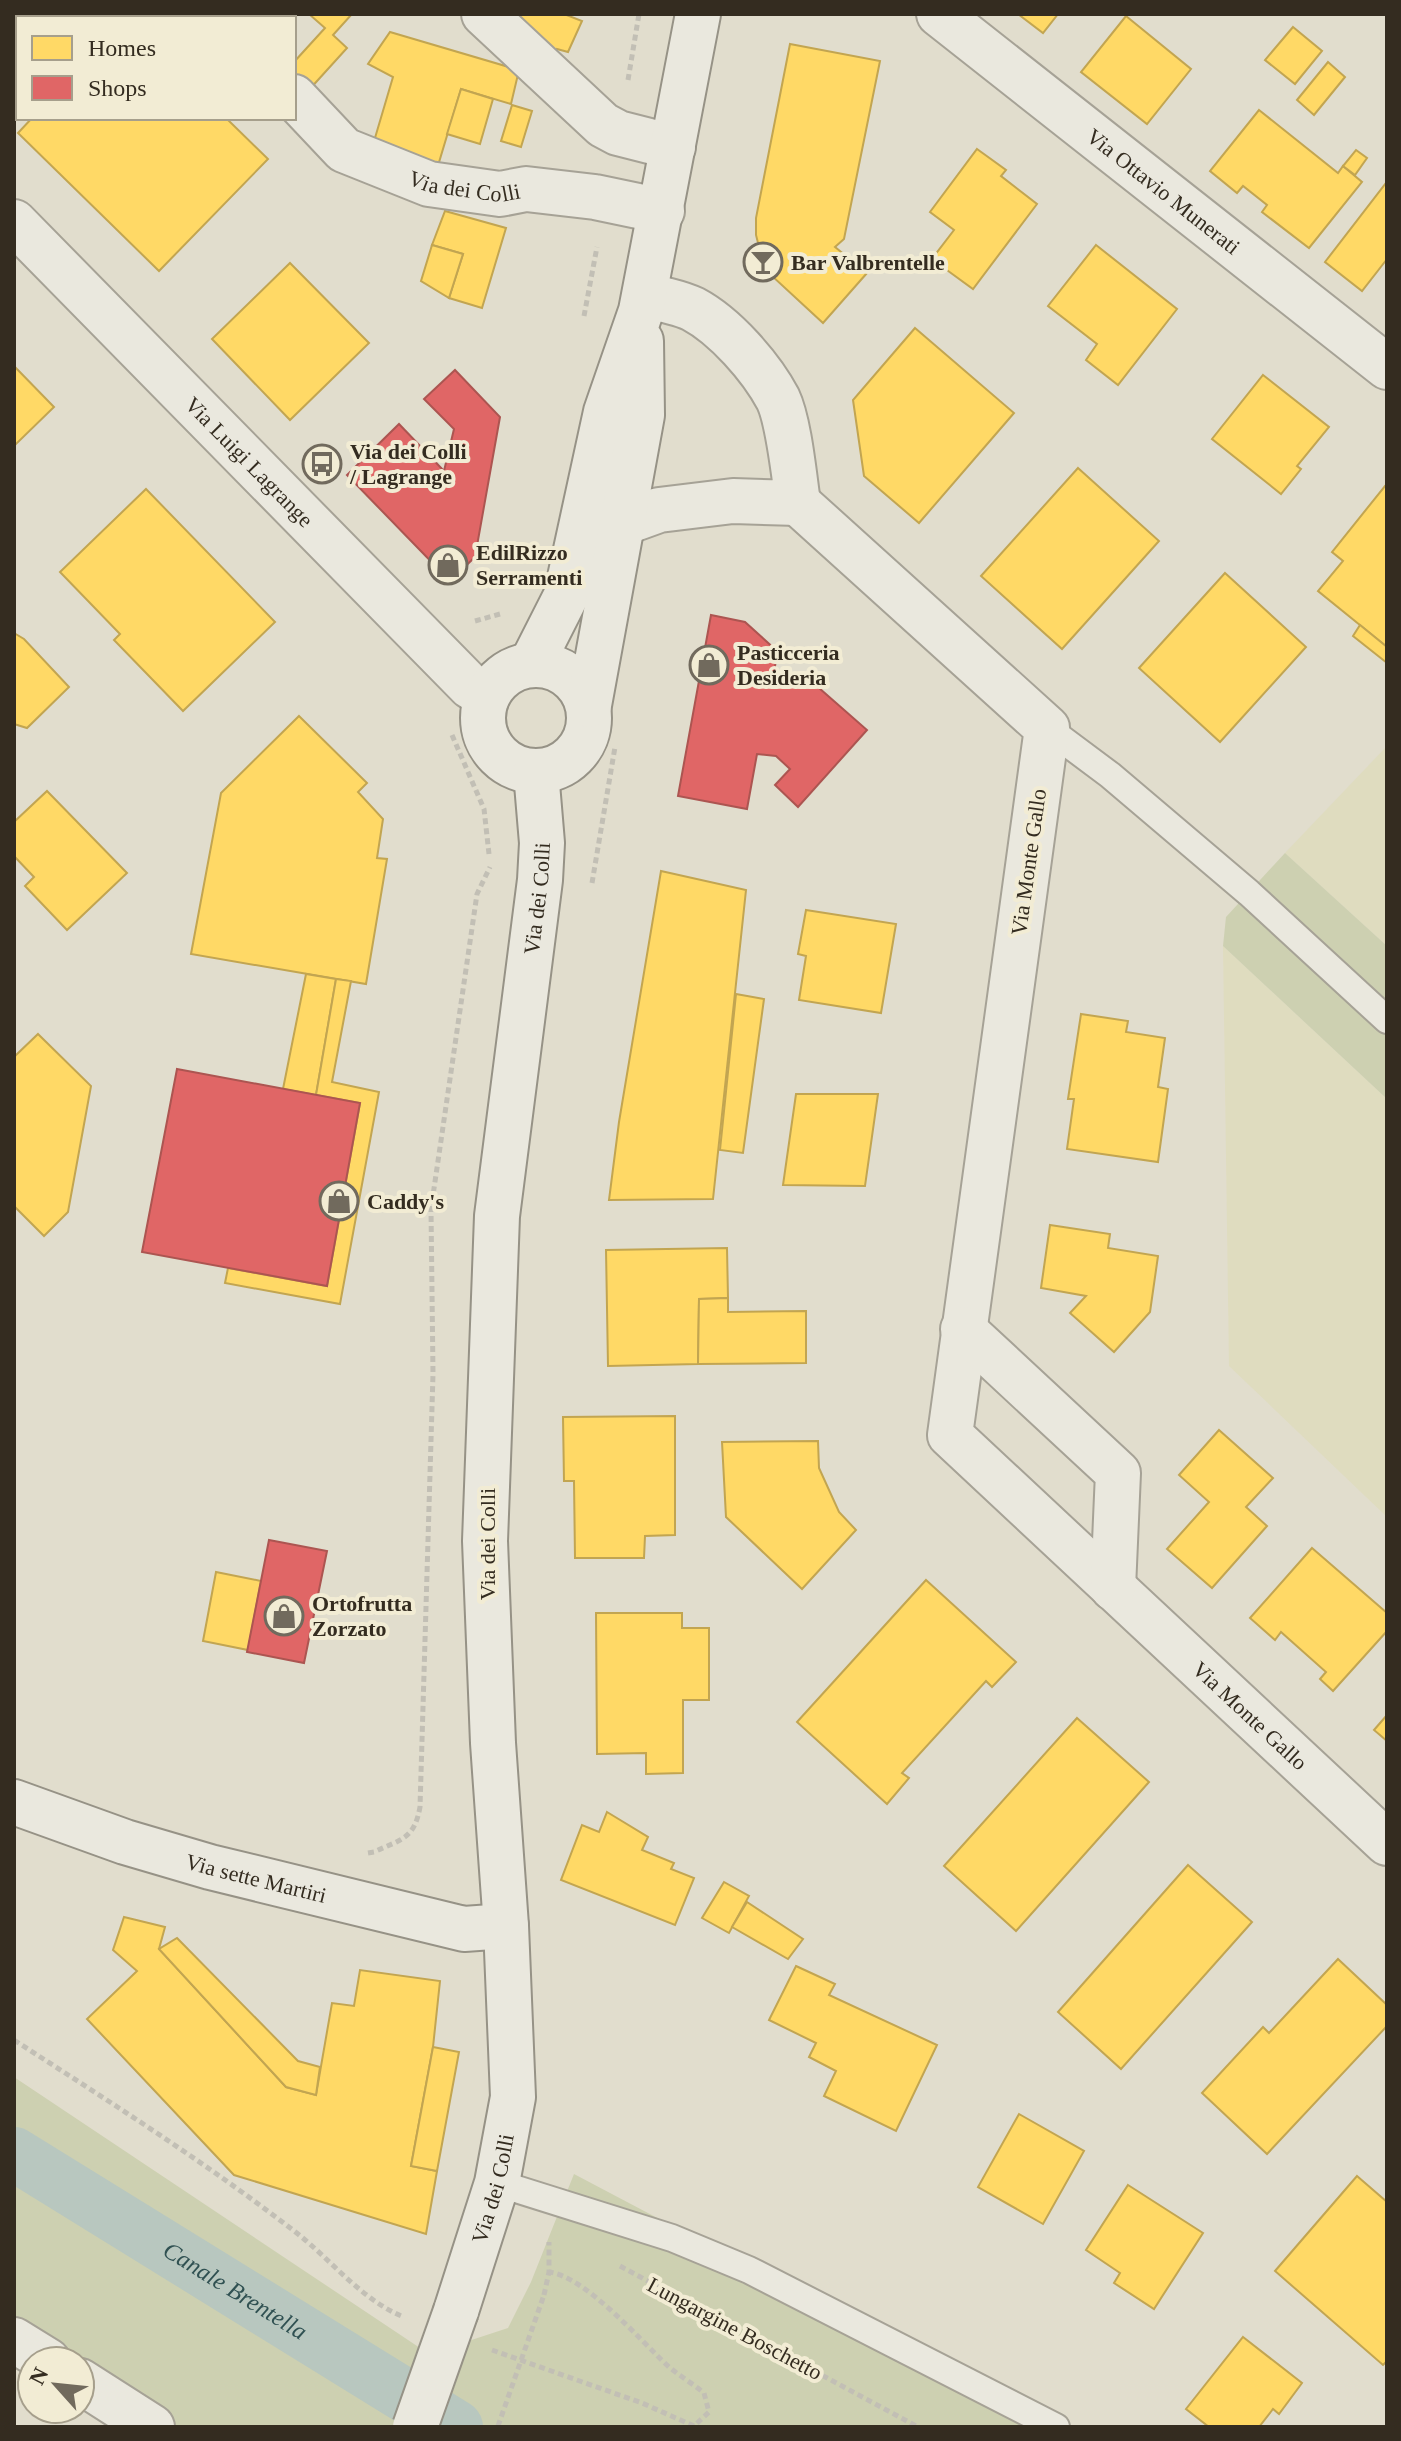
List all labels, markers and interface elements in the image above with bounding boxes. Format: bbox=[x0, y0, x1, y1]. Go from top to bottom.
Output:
legend bbox=[16, 16, 296, 120]
text: Homes bbox=[88, 35, 156, 61]
text: Shops bbox=[88, 75, 147, 101]
street label: Via Ottavio Munerati bbox=[1082, 123, 1245, 259]
street label: Via dei Colli bbox=[405, 165, 522, 207]
bar icon: Bar Valbrentelle bbox=[742, 241, 784, 283]
place label: Bar Valbrentelle bbox=[791, 250, 945, 275]
street label: Via Luigi Lagrange bbox=[180, 392, 318, 532]
place label: Via dei Colli / Lagrange bbox=[349, 439, 467, 489]
bus stop icon: Via dei Colli / Lagrange bbox=[301, 443, 343, 485]
place label: EdilRizzo Serramenti bbox=[476, 540, 582, 590]
shop icon: EdilRizzo Serramenti bbox=[427, 544, 469, 586]
place label: Pasticceria Desideria bbox=[737, 640, 840, 690]
shop icon: Pasticceria Desideria bbox=[688, 644, 730, 686]
street label: Via Monte Gallo bbox=[1006, 787, 1051, 937]
street label: Via dei Colli bbox=[519, 842, 555, 956]
shop icon: Caddy's bbox=[318, 1180, 360, 1222]
place label: Caddy's bbox=[367, 1189, 444, 1214]
street label: Via dei Colli bbox=[475, 1488, 500, 1600]
place label: Ortofrutta Zorzato bbox=[312, 1591, 412, 1641]
shop icon: Ortofrutta Zorzato bbox=[263, 1595, 305, 1637]
street label: Via Monte Gallo bbox=[1187, 1656, 1312, 1775]
street label: Via sette Martiri bbox=[183, 1849, 329, 1908]
street label: Via dei Colli bbox=[466, 2132, 519, 2247]
water label: Canale Brentella bbox=[159, 2237, 312, 2345]
street label: Lungargine Boschetto bbox=[643, 2272, 827, 2385]
north arrow bbox=[16, 2345, 96, 2425]
text: N bbox=[24, 2363, 53, 2389]

